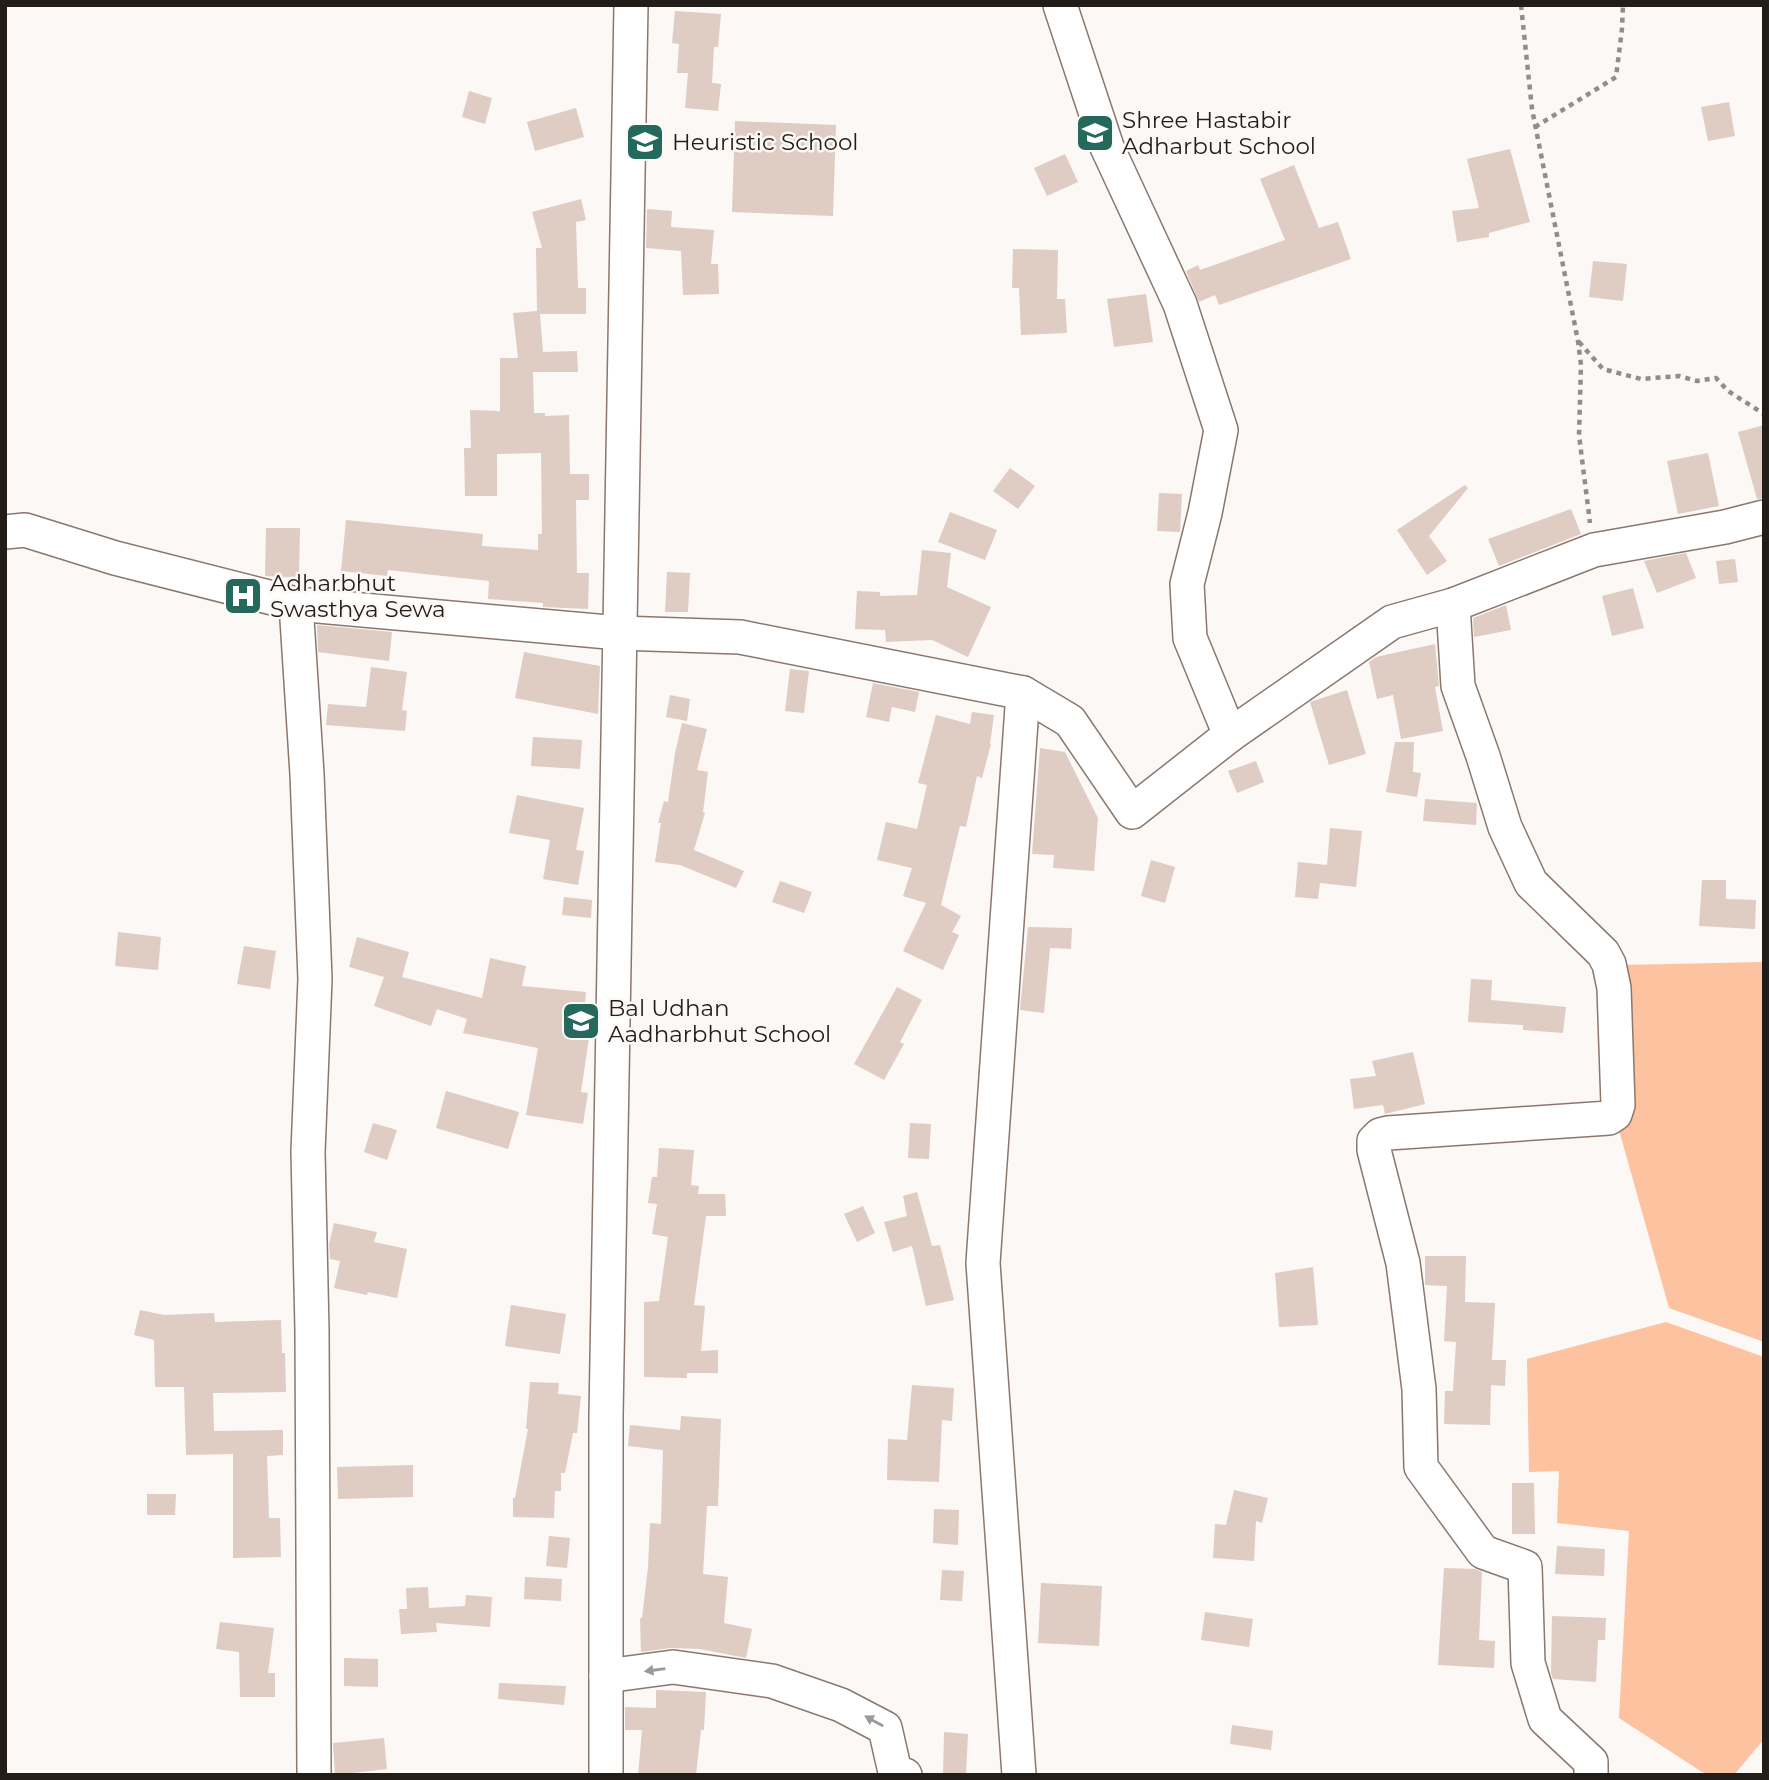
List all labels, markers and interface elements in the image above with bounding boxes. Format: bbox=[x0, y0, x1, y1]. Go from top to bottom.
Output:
place label: Shree Hastabir Adharbut School bbox=[1122, 106, 1316, 160]
school or university icon: Shree Hastabir Adharbut School bbox=[1074, 112, 1116, 154]
school or university icon: Heuristic School bbox=[624, 121, 666, 163]
place label: Heuristic School bbox=[672, 128, 859, 156]
place label: Adharbhut Swasthya Sewa bbox=[270, 569, 446, 623]
hospital icon: Adharbhut Swasthya Sewa bbox=[222, 575, 264, 617]
place label: Bal Udhan Aadharbhut School bbox=[608, 994, 831, 1048]
school or university icon: Bal Udhan Aadharbhut School bbox=[560, 1000, 602, 1042]
one-way arrow bbox=[644, 1664, 666, 1675]
one-way arrow bbox=[864, 1715, 883, 1727]

